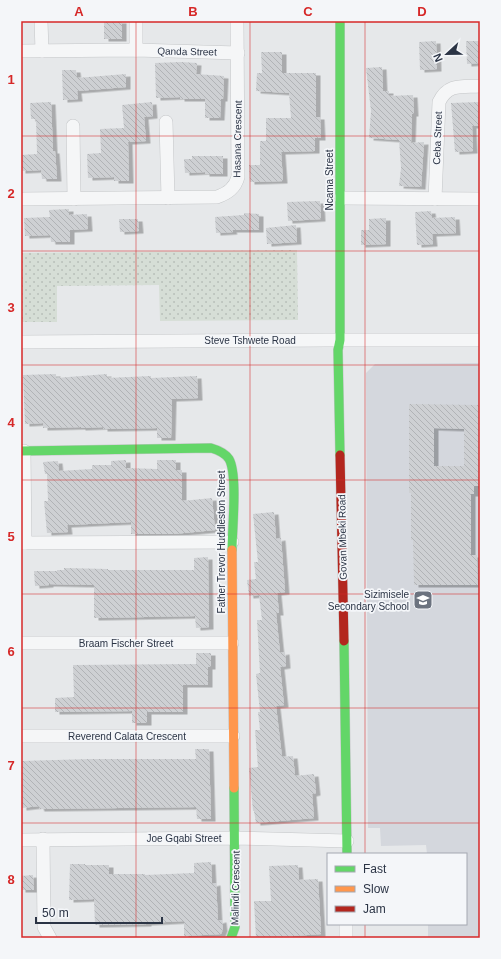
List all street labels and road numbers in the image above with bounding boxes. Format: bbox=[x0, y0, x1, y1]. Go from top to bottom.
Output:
street label: Qanda Street bbox=[157, 45, 217, 58]
street label: Hasana Crescent bbox=[231, 100, 244, 178]
street label: Ceba Street bbox=[431, 111, 444, 165]
street label: Ncama Street bbox=[324, 149, 335, 211]
street label: Steve Tshwete Road bbox=[204, 335, 296, 346]
street label: Father Trevor Huddleston Street bbox=[216, 470, 227, 613]
street label: Govan Mbeki Road bbox=[336, 494, 349, 580]
street label: Braam Fischer Street bbox=[79, 638, 173, 649]
street label: Reverend Calata Crescent bbox=[68, 731, 186, 742]
street label: Joe Gqabi Street bbox=[146, 833, 222, 844]
street label: Malindi Crescent bbox=[229, 850, 242, 925]

